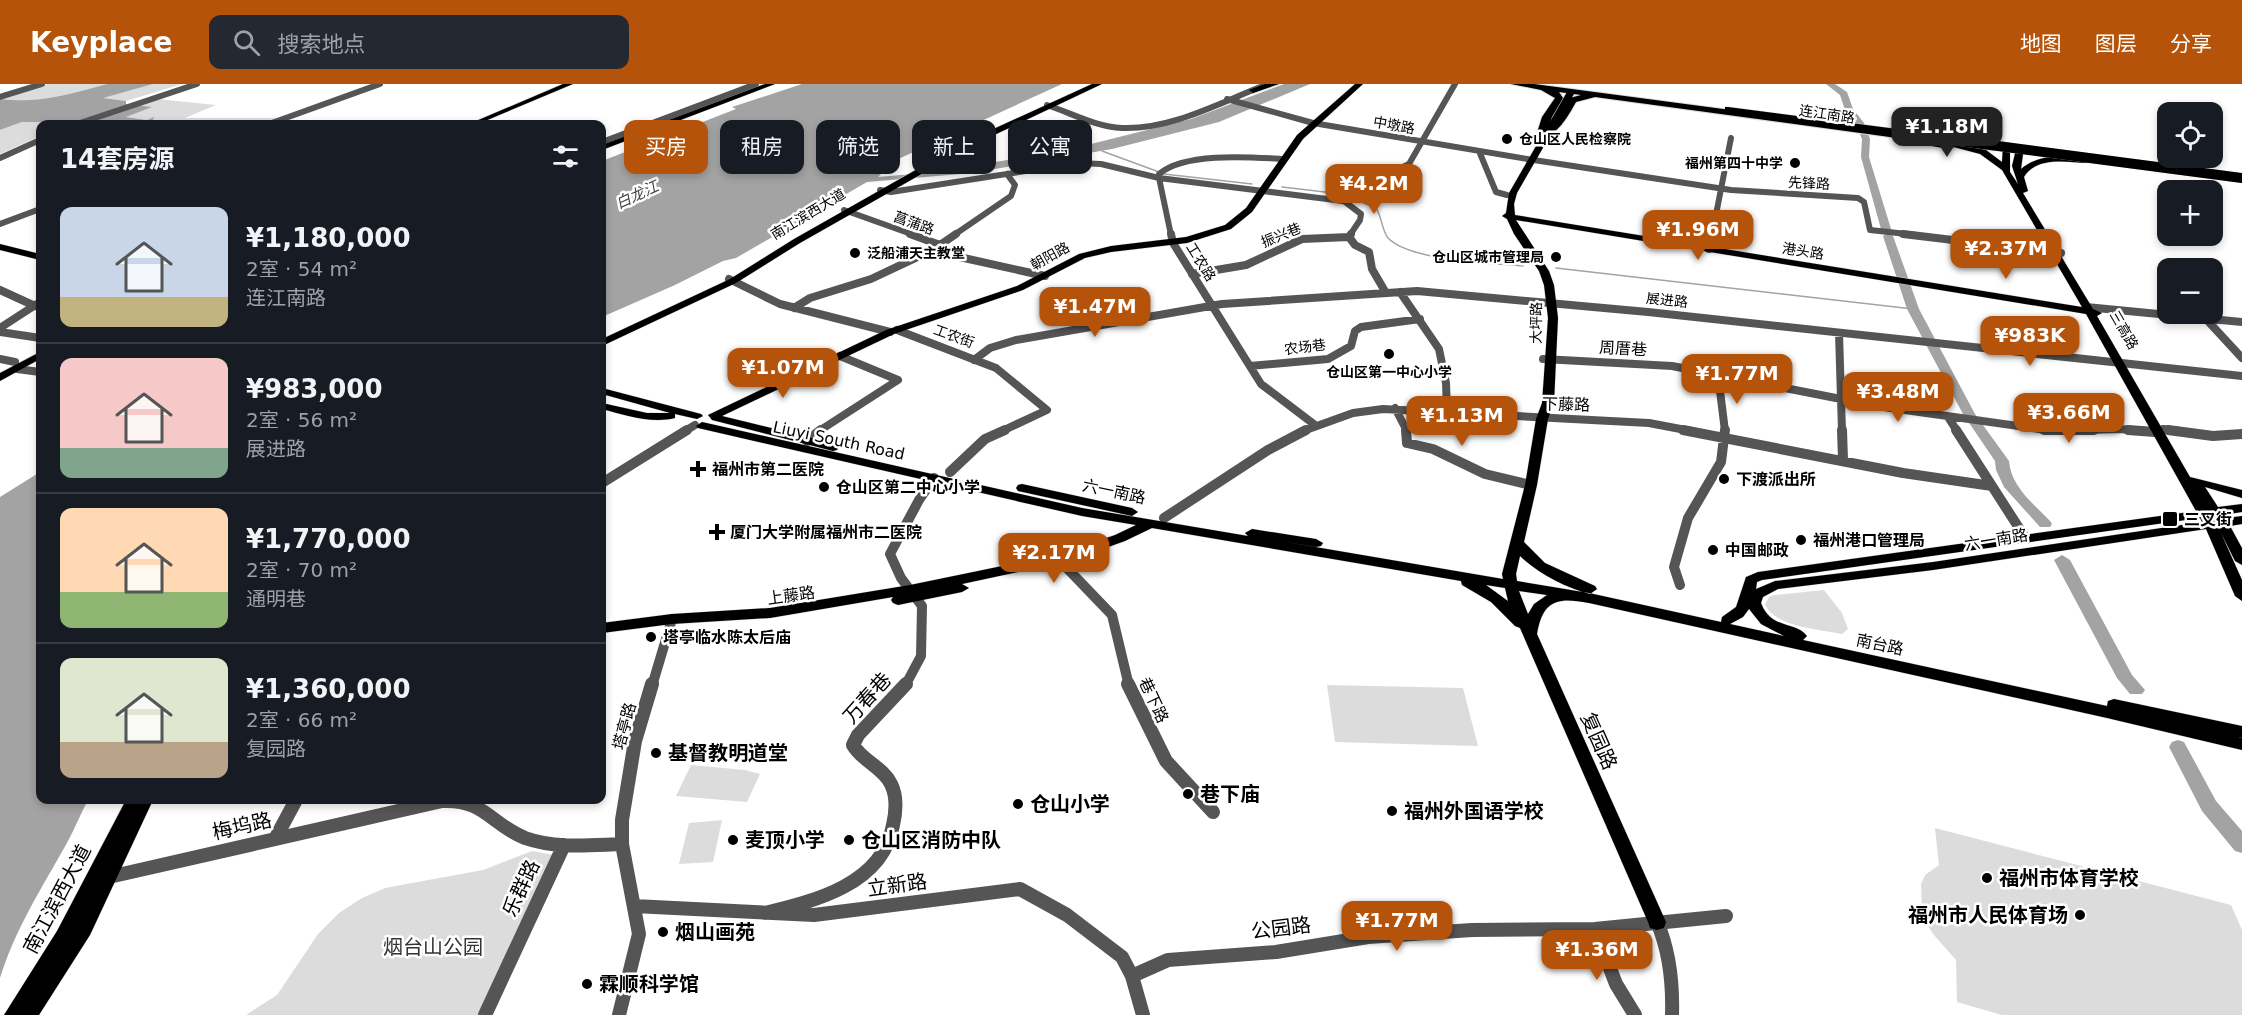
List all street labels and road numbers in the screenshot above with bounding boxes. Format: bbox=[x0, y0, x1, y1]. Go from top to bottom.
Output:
street label: 连江南路 bbox=[1798, 102, 1856, 126]
street label: 中墩路 bbox=[1372, 113, 1416, 137]
street label: 先锋路 bbox=[1788, 174, 1830, 192]
street label: 南江滨西大道 bbox=[768, 186, 848, 242]
street label: 菖蒲路 bbox=[892, 208, 936, 238]
street label: 振兴巷 bbox=[1259, 220, 1303, 250]
street label: 朝阳路 bbox=[1028, 239, 1072, 273]
street label: 工农路 bbox=[1183, 240, 1219, 284]
street label: 港头路 bbox=[1781, 240, 1825, 262]
street label: 展进路 bbox=[1645, 290, 1689, 310]
street label: 大坪路 bbox=[1528, 302, 1544, 344]
street label: 三高路 bbox=[2107, 308, 2141, 352]
street label: 工农街 bbox=[932, 321, 976, 351]
street label: 农场巷 bbox=[1283, 337, 1327, 357]
street label: 周厝巷 bbox=[1599, 338, 1647, 359]
street label: 下藤路 bbox=[1542, 395, 1590, 414]
street label: Liuyi South Road bbox=[771, 417, 907, 464]
street label: 六一南路 bbox=[1081, 476, 1147, 507]
street label: 六一南路 bbox=[1963, 525, 2029, 554]
street label: 上藤路 bbox=[766, 583, 816, 608]
street label: 南台路 bbox=[1854, 630, 1905, 659]
street label: 万春巷 bbox=[838, 668, 896, 728]
street label: 巷下路 bbox=[1135, 674, 1172, 726]
street label: 塔亭路 bbox=[609, 700, 640, 752]
street label: 复园路 bbox=[1576, 709, 1622, 773]
street label: 梅坞路 bbox=[210, 808, 274, 844]
street label: 南江滨西大道 bbox=[18, 840, 96, 958]
street label: 乐群路 bbox=[497, 856, 545, 920]
street label: 立新路 bbox=[866, 869, 928, 901]
street label: 公园路 bbox=[1250, 912, 1312, 944]

